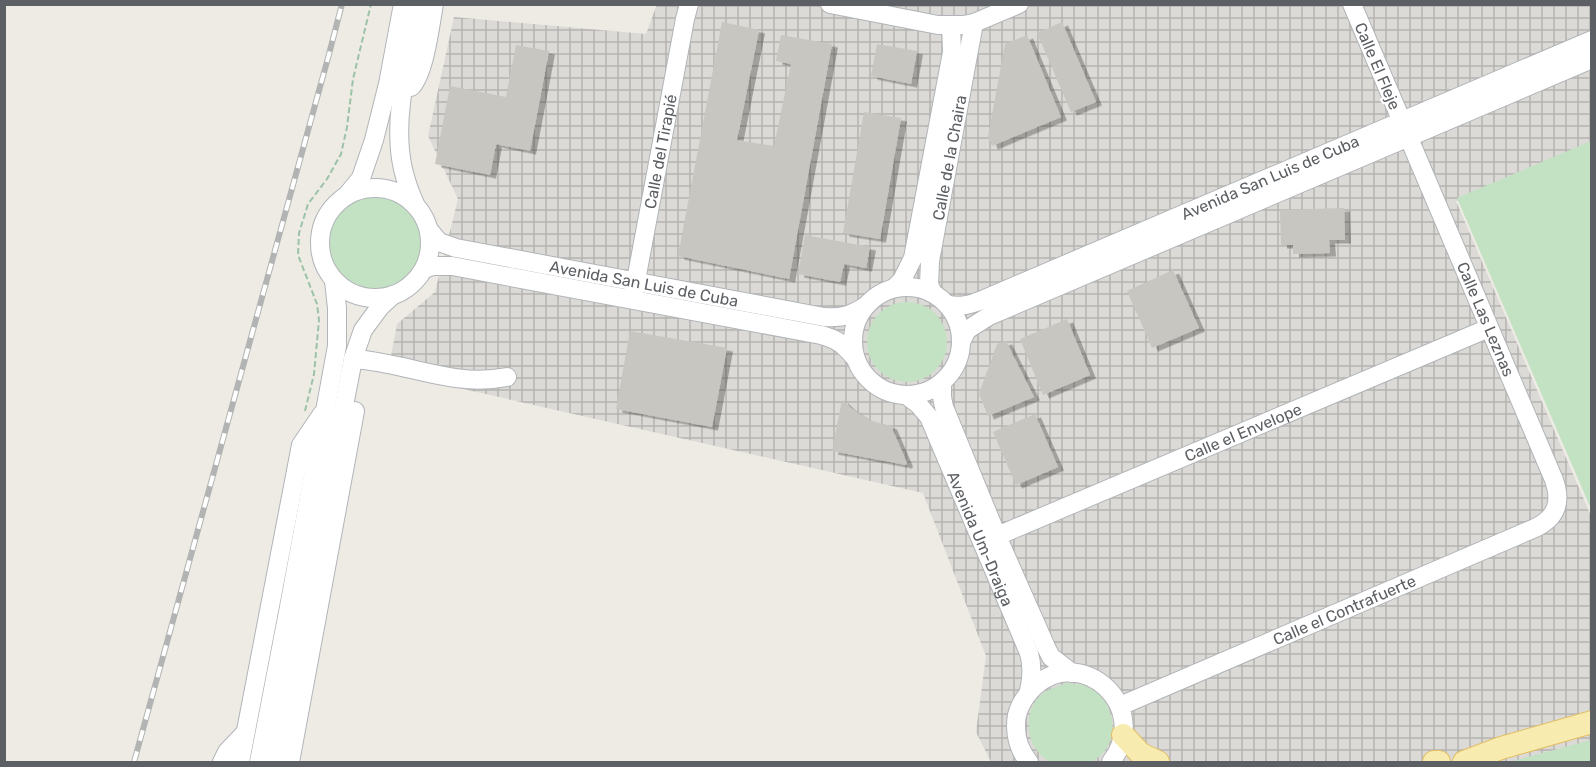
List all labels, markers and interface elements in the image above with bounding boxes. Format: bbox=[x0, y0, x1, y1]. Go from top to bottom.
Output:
street label: Calle El Fleje bbox=[1351, 20, 1404, 113]
street label: Calle del Tirapié bbox=[641, 93, 681, 210]
street label: Calle de la Chaira bbox=[929, 94, 970, 222]
street label: Avenida San Luis de Cuba bbox=[1178, 131, 1362, 224]
street label: Avenida San Luis de Cuba bbox=[548, 257, 740, 311]
street label: Calle Las Leznas bbox=[1453, 259, 1518, 379]
street label: Calle el Envelope bbox=[1182, 399, 1305, 466]
street label: Avenida Um-Draiga bbox=[943, 468, 1017, 609]
street label: Calle el Contrafuerte bbox=[1270, 571, 1419, 649]

